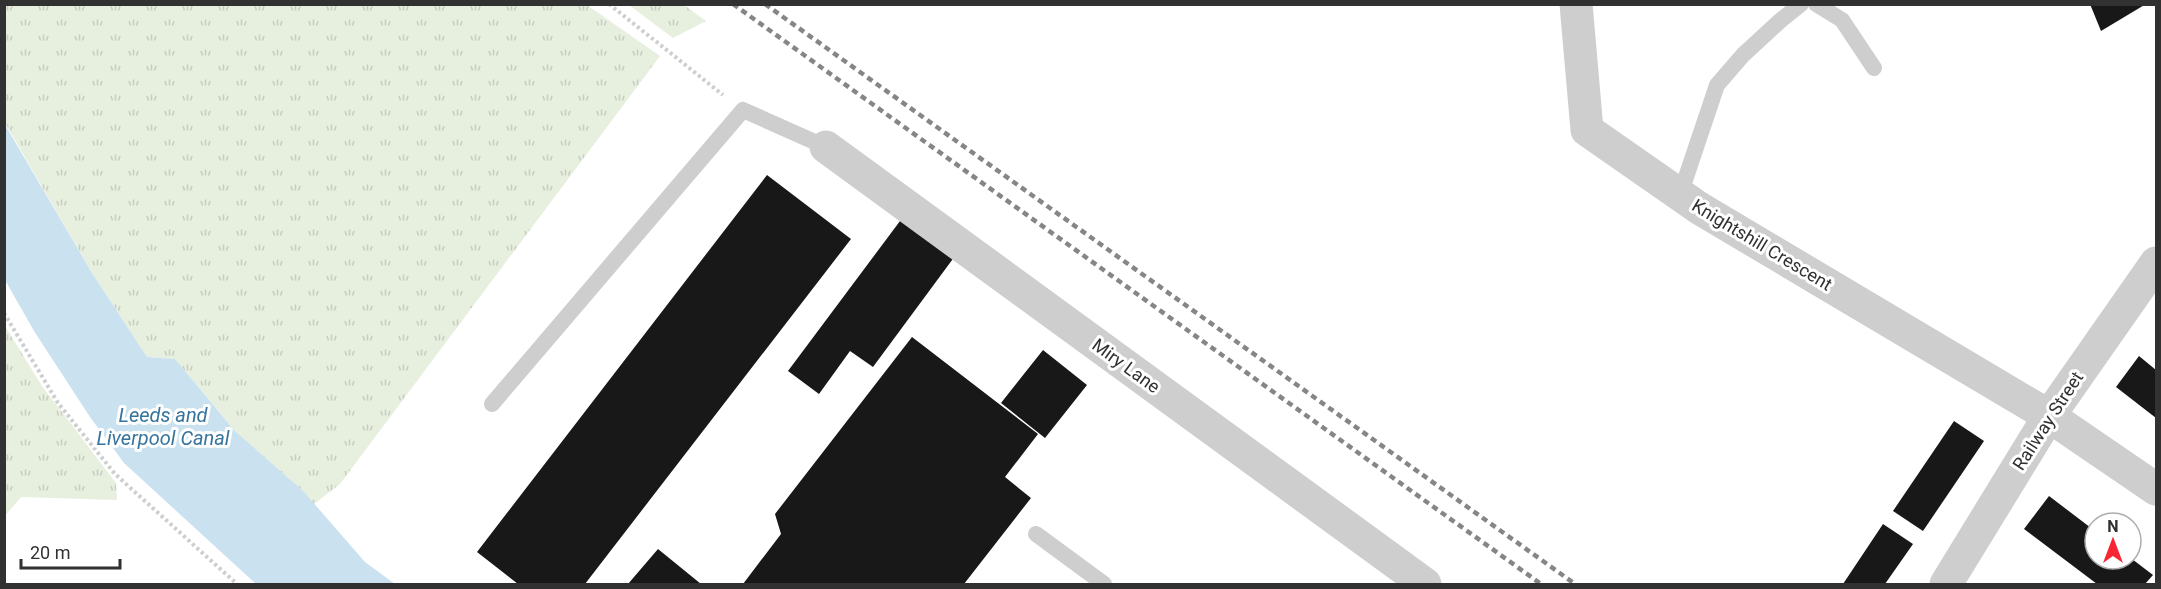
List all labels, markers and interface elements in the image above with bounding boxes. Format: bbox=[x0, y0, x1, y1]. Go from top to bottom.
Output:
street label: Knightshill Crescent bbox=[1689, 195, 1836, 295]
street label: Miry Lane bbox=[1088, 334, 1164, 397]
street label: Railway Street bbox=[2008, 367, 2087, 474]
water label: Leeds and Liverpool Canal bbox=[96, 403, 230, 450]
north arrow bbox=[2083, 511, 2143, 571]
text: N bbox=[2107, 517, 2119, 536]
scale bar bbox=[21, 532, 120, 570]
text: 20 m bbox=[30, 542, 70, 563]

